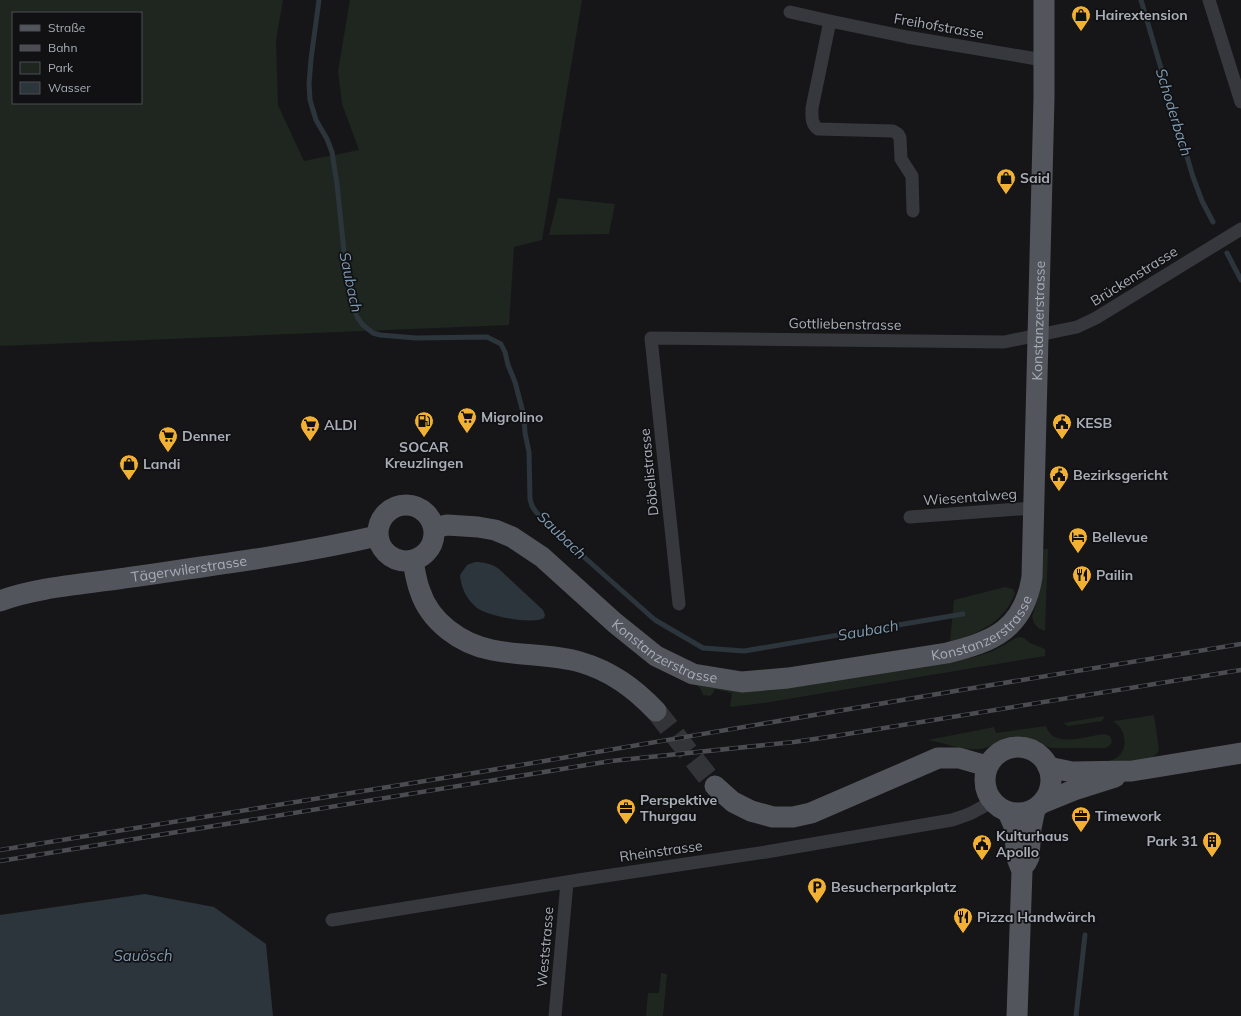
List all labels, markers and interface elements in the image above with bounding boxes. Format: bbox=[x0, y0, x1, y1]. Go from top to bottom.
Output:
shop icon: Hairextension bbox=[1070, 4, 1092, 32]
place label: Hairextension bbox=[1095, 6, 1188, 24]
street label: Freihofstrasse bbox=[893, 9, 985, 43]
legend bbox=[12, 12, 142, 104]
text: Straße bbox=[48, 20, 85, 35]
text: Bahn bbox=[48, 40, 77, 55]
text: Park bbox=[48, 60, 74, 75]
water label: Schoderbach bbox=[1152, 66, 1196, 158]
text: Wasser bbox=[48, 80, 91, 95]
shop icon: Said bbox=[995, 167, 1017, 195]
place label: Said bbox=[1020, 169, 1050, 187]
street label: Brückenstrasse bbox=[1087, 242, 1181, 310]
water label: Saubach bbox=[335, 250, 367, 314]
street label: Konstanzerstrasse bbox=[1028, 260, 1049, 381]
street label: Gottliebenstrasse bbox=[788, 314, 902, 334]
supermarket icon: Migrolino bbox=[456, 406, 478, 434]
place label: Migrolino bbox=[481, 408, 543, 426]
fuel station icon: SOCAR Kreuzlingen bbox=[413, 410, 435, 438]
public building icon: KESB bbox=[1051, 412, 1073, 440]
supermarket icon: ALDI bbox=[299, 414, 321, 442]
place label: KESB bbox=[1076, 414, 1113, 432]
place label: ALDI bbox=[324, 416, 357, 434]
supermarket icon: Denner bbox=[157, 425, 179, 453]
place label: Denner bbox=[182, 427, 231, 445]
street label: Döbelistrasse bbox=[635, 427, 663, 517]
place label: SOCAR Kreuzlingen bbox=[385, 438, 463, 472]
shop icon: Landi bbox=[118, 453, 140, 481]
place label: Landi bbox=[143, 455, 180, 473]
public building icon: Bezirksgericht bbox=[1048, 464, 1070, 492]
place label: Bezirksgericht bbox=[1073, 466, 1168, 484]
street label: Wiesentalweg bbox=[922, 485, 1018, 509]
water label: Saubach bbox=[533, 507, 591, 563]
hotel icon: Bellevue bbox=[1067, 526, 1089, 554]
place label: Bellevue bbox=[1092, 528, 1148, 546]
street label: Tägerwilerstrasse bbox=[130, 552, 248, 586]
restaurant icon: Pailin bbox=[1071, 564, 1093, 592]
place label: Pailin bbox=[1096, 566, 1133, 584]
street label: Konstanzerstrasse bbox=[930, 593, 1036, 664]
street label: Konstanzerstrasse bbox=[608, 615, 719, 687]
water label: Saubach bbox=[836, 615, 900, 645]
place label: Perspektive Thurgau bbox=[640, 791, 717, 825]
office icon: Perspektive Thurgau bbox=[615, 797, 637, 825]
office icon: Timework bbox=[1070, 805, 1092, 833]
place label: Timework bbox=[1095, 807, 1161, 825]
place label: Kulturhaus Apollo bbox=[996, 827, 1069, 861]
building icon: Park 31 bbox=[1201, 830, 1223, 858]
place label: Park 31 bbox=[1146, 832, 1198, 850]
public building icon: Kulturhaus Apollo bbox=[971, 833, 993, 861]
street label: Rheinstrasse bbox=[618, 836, 704, 866]
parking icon: Besucherparkplatz bbox=[806, 876, 828, 904]
place label: Besucherparkplatz bbox=[831, 878, 957, 896]
street label: Weststrasse bbox=[533, 906, 557, 988]
restaurant icon: Pizza Handwärch bbox=[952, 906, 974, 934]
place label: Pizza Handwärch bbox=[977, 908, 1096, 926]
water label: Sauösch bbox=[113, 946, 173, 965]

